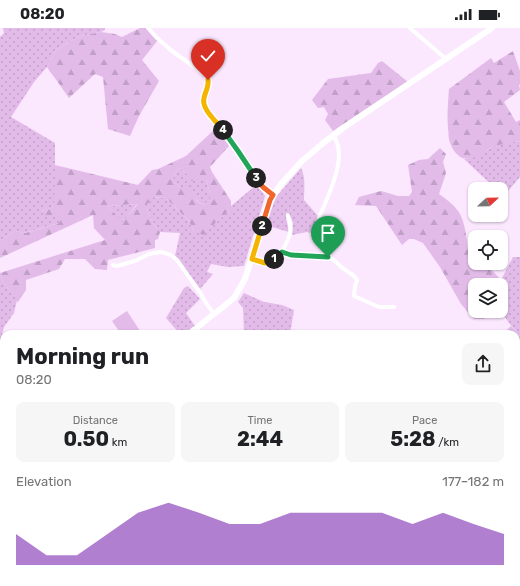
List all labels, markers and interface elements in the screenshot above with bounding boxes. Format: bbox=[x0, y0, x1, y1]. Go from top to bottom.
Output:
text: 08:20 bbox=[20, 5, 65, 23]
pin bbox=[191, 39, 225, 80]
icon: check bbox=[197, 45, 219, 67]
pin: 4 bbox=[213, 120, 233, 140]
text: 4 bbox=[219, 123, 227, 136]
pin: 3 bbox=[246, 168, 266, 188]
text: 3 bbox=[252, 171, 260, 184]
north arrow bbox=[468, 182, 508, 222]
map controls bbox=[468, 182, 508, 318]
pin: 2 bbox=[252, 216, 272, 236]
pin bbox=[311, 216, 345, 257]
text: 2 bbox=[258, 219, 266, 232]
icon: arrive bbox=[317, 222, 339, 244]
button: locate bbox=[468, 230, 508, 270]
pin: 1 bbox=[264, 249, 284, 269]
text: 1 bbox=[271, 252, 277, 265]
button: layers bbox=[468, 278, 508, 318]
text: Morning run bbox=[16, 343, 149, 370]
button: share bbox=[462, 343, 504, 385]
text: 08:20 bbox=[16, 372, 52, 387]
text: Distance bbox=[73, 414, 118, 427]
text: Time bbox=[248, 414, 272, 427]
text: Pace bbox=[412, 414, 437, 427]
text: 0.50 bbox=[63, 427, 109, 451]
text: 2:44 bbox=[237, 427, 283, 451]
text: 5:28 bbox=[390, 427, 436, 451]
text: km bbox=[109, 436, 127, 449]
text: /km bbox=[436, 436, 459, 449]
text: Elevation bbox=[16, 474, 72, 489]
text: 177–182 m bbox=[442, 474, 504, 489]

